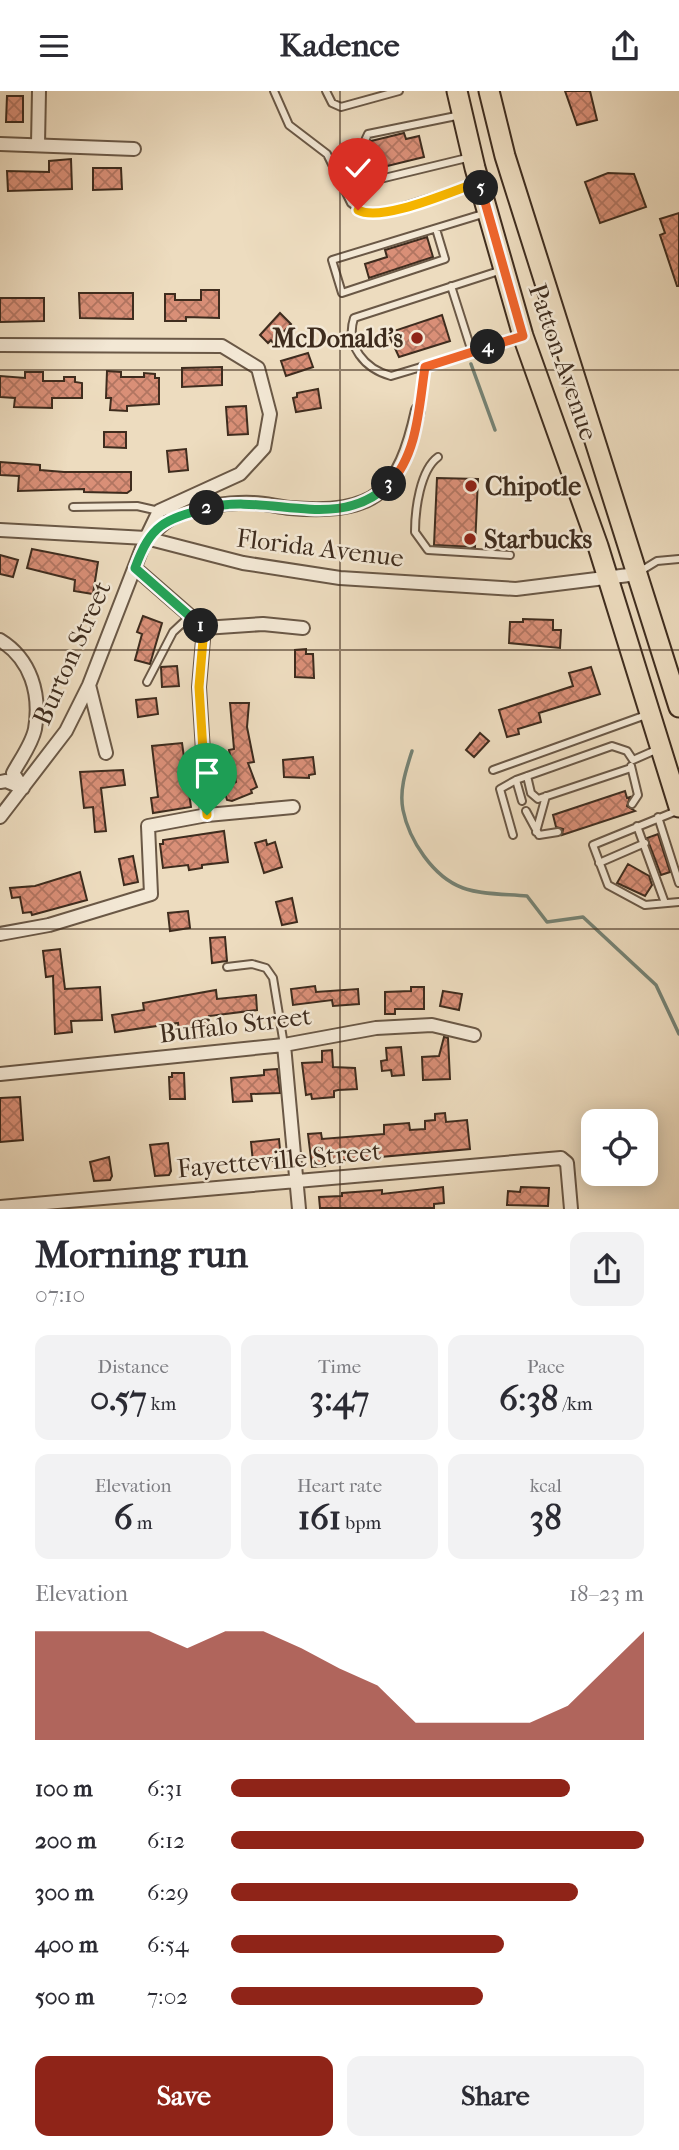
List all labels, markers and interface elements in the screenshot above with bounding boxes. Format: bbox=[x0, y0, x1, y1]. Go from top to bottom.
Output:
icon: menu bbox=[35, 27, 73, 65]
text: Kadence bbox=[279, 27, 400, 64]
icon: share bbox=[606, 27, 644, 65]
pin bbox=[328, 138, 388, 210]
icon: check bbox=[339, 149, 377, 187]
pin: 5 bbox=[463, 171, 498, 205]
text: 5 bbox=[476, 176, 485, 198]
street label: Patton Avenue bbox=[522, 280, 604, 445]
place label: McDonald's bbox=[272, 323, 403, 354]
pin: 4 bbox=[470, 329, 505, 365]
marker: McDonald's bbox=[409, 330, 425, 346]
text: 4 bbox=[482, 335, 493, 357]
pin: 3 bbox=[372, 467, 406, 501]
place label: Chipotle bbox=[485, 471, 581, 502]
text: 3 bbox=[385, 472, 392, 494]
marker: Chipotle bbox=[463, 478, 479, 494]
pin: 2 bbox=[190, 491, 224, 525]
text: 2 bbox=[202, 496, 211, 518]
street label: Florida Avenue bbox=[235, 522, 406, 574]
place label: Starbucks bbox=[484, 524, 593, 555]
marker: Starbucks bbox=[462, 531, 478, 547]
street label: Burton Street bbox=[26, 576, 118, 730]
pin: 1 bbox=[184, 609, 218, 643]
text: 1 bbox=[197, 614, 204, 636]
pin bbox=[177, 743, 237, 815]
icon: arrive bbox=[188, 754, 226, 792]
street label: Buffalo Street bbox=[157, 1000, 314, 1050]
map controls bbox=[581, 1109, 658, 1186]
button: locate bbox=[581, 1109, 658, 1186]
street label: Fayetteville Street bbox=[176, 1136, 383, 1184]
text: Morning run bbox=[35, 1232, 248, 1277]
button: share bbox=[570, 1232, 644, 1306]
text: 07:10 bbox=[35, 1281, 85, 1308]
text: Distance bbox=[97, 1356, 169, 1378]
text: Time bbox=[318, 1356, 361, 1378]
text: Pace bbox=[527, 1356, 565, 1378]
text: 0.57 bbox=[90, 1378, 147, 1419]
text: 3:47 bbox=[310, 1378, 369, 1419]
text: 6:38 bbox=[499, 1378, 558, 1419]
text: km bbox=[147, 1393, 176, 1415]
text: /km bbox=[558, 1393, 593, 1415]
text: Elevation bbox=[95, 1475, 172, 1497]
text: Heart rate bbox=[297, 1475, 382, 1497]
text: kcal bbox=[530, 1475, 562, 1497]
text: 6 bbox=[114, 1497, 133, 1538]
text: 161 bbox=[298, 1497, 341, 1538]
text: 38 bbox=[530, 1497, 562, 1538]
text: m bbox=[133, 1512, 153, 1534]
text: bpm bbox=[341, 1512, 381, 1534]
text: Elevation bbox=[35, 1580, 128, 1607]
text: 18–23 m bbox=[569, 1580, 644, 1607]
text: 100 m bbox=[35, 1775, 93, 1802]
text: 6:31 bbox=[147, 1775, 183, 1802]
text: 200 m bbox=[35, 1827, 96, 1854]
text: 6:12 bbox=[147, 1827, 185, 1854]
text: 300 m bbox=[35, 1879, 94, 1906]
text: 6:29 bbox=[147, 1879, 189, 1906]
text: 400 m bbox=[35, 1931, 98, 1958]
text: 6:54 bbox=[147, 1931, 189, 1958]
text: 500 m bbox=[35, 1983, 94, 2010]
text: 7:02 bbox=[147, 1983, 188, 2010]
button: Save bbox=[35, 2056, 333, 2136]
button: Share bbox=[347, 2056, 644, 2136]

